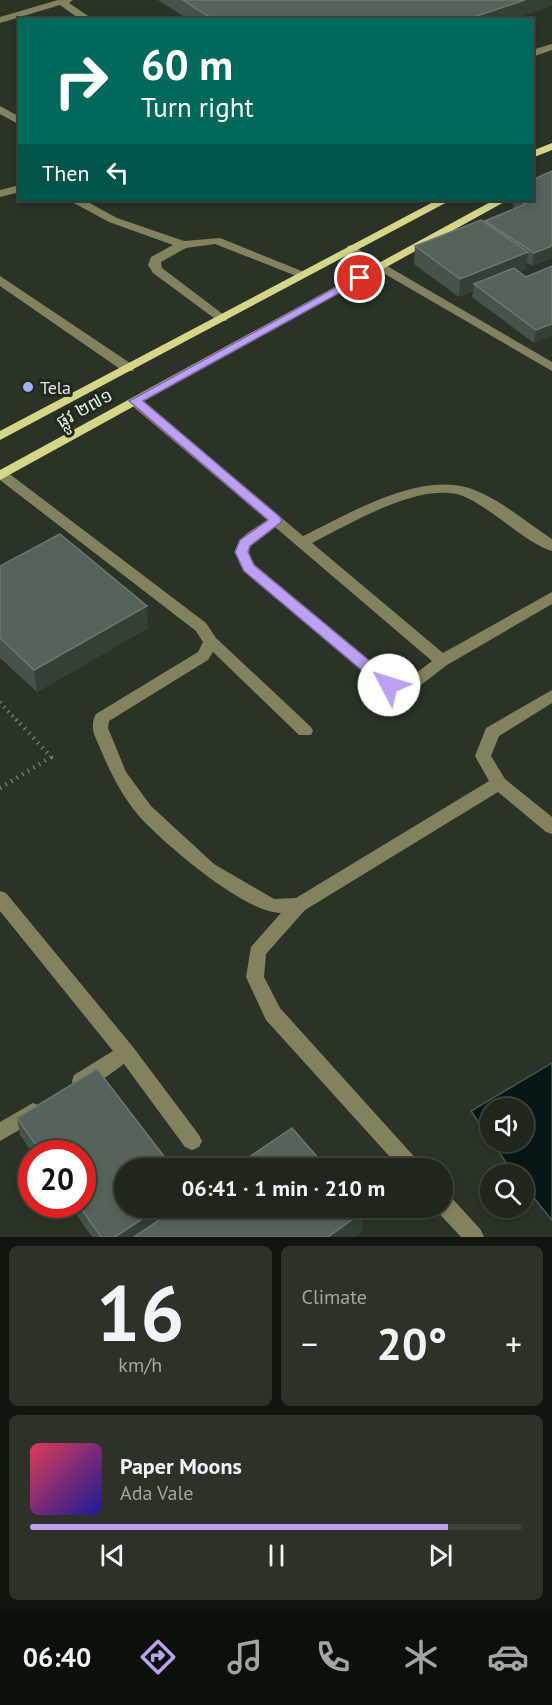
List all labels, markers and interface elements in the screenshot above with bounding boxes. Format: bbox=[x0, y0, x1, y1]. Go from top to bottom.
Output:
text: 60 m bbox=[141, 37, 233, 92]
icon: right bbox=[42, 42, 120, 120]
text: Turn right bbox=[141, 90, 254, 124]
icon: left bbox=[101, 156, 134, 189]
text: Then bbox=[42, 159, 89, 187]
pin bbox=[334, 252, 385, 303]
icon: arrive bbox=[343, 261, 376, 294]
place label: Tela bbox=[40, 376, 71, 399]
marker: Tela bbox=[21, 380, 35, 394]
street label: ផ្លូវ ២៧១ bbox=[52, 383, 119, 438]
position arrow bbox=[357, 653, 421, 717]
map controls bbox=[480, 1098, 534, 1218]
button: sound bbox=[480, 1098, 534, 1152]
speed limit sign: 20 bbox=[18, 1140, 96, 1218]
button: search bbox=[480, 1164, 534, 1218]
text: 06:41 · 1 min · 210 m bbox=[182, 1174, 385, 1202]
text: 16 bbox=[96, 1262, 184, 1363]
text: Climate bbox=[302, 1284, 367, 1310]
text: 20° bbox=[376, 1314, 447, 1372]
text: − bbox=[302, 1322, 318, 1365]
text: + bbox=[505, 1322, 522, 1365]
text: km/h bbox=[118, 1352, 162, 1378]
text: Paper Moons bbox=[120, 1452, 242, 1480]
text: Ada Vale bbox=[120, 1480, 193, 1506]
icon: previous bbox=[96, 1539, 129, 1572]
icon: pause bbox=[260, 1539, 293, 1572]
icon: next bbox=[424, 1539, 457, 1572]
icon: directions bbox=[137, 1636, 179, 1678]
icon: music bbox=[224, 1636, 266, 1678]
icon: phone bbox=[312, 1636, 354, 1678]
icon: climate bbox=[400, 1636, 442, 1678]
icon: car bbox=[487, 1636, 529, 1678]
text: 06:40 bbox=[23, 1640, 91, 1674]

